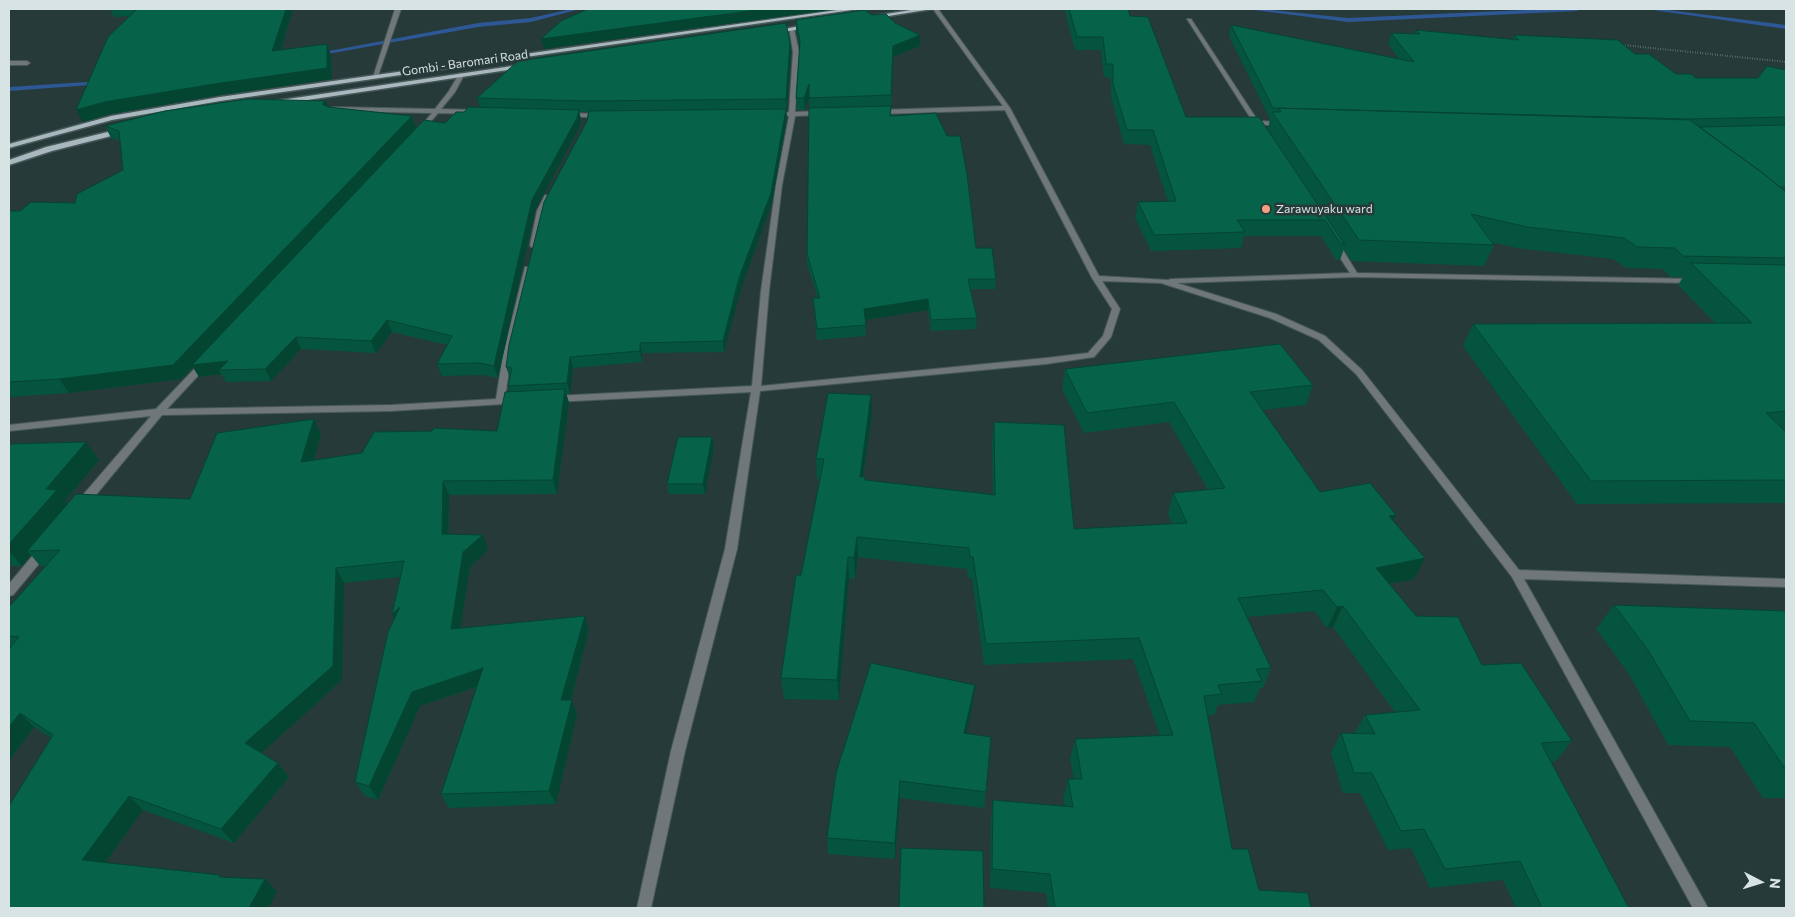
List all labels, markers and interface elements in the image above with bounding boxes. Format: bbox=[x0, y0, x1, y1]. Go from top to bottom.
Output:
street label: Gombi - Baromari Road bbox=[401, 47, 529, 79]
place label: Zarawuyaku ward bbox=[1276, 202, 1373, 216]
marker: Zarawuyaku ward bbox=[1260, 203, 1272, 215]
north arrow bbox=[1735, 857, 1785, 907]
text: N bbox=[1767, 877, 1784, 889]

